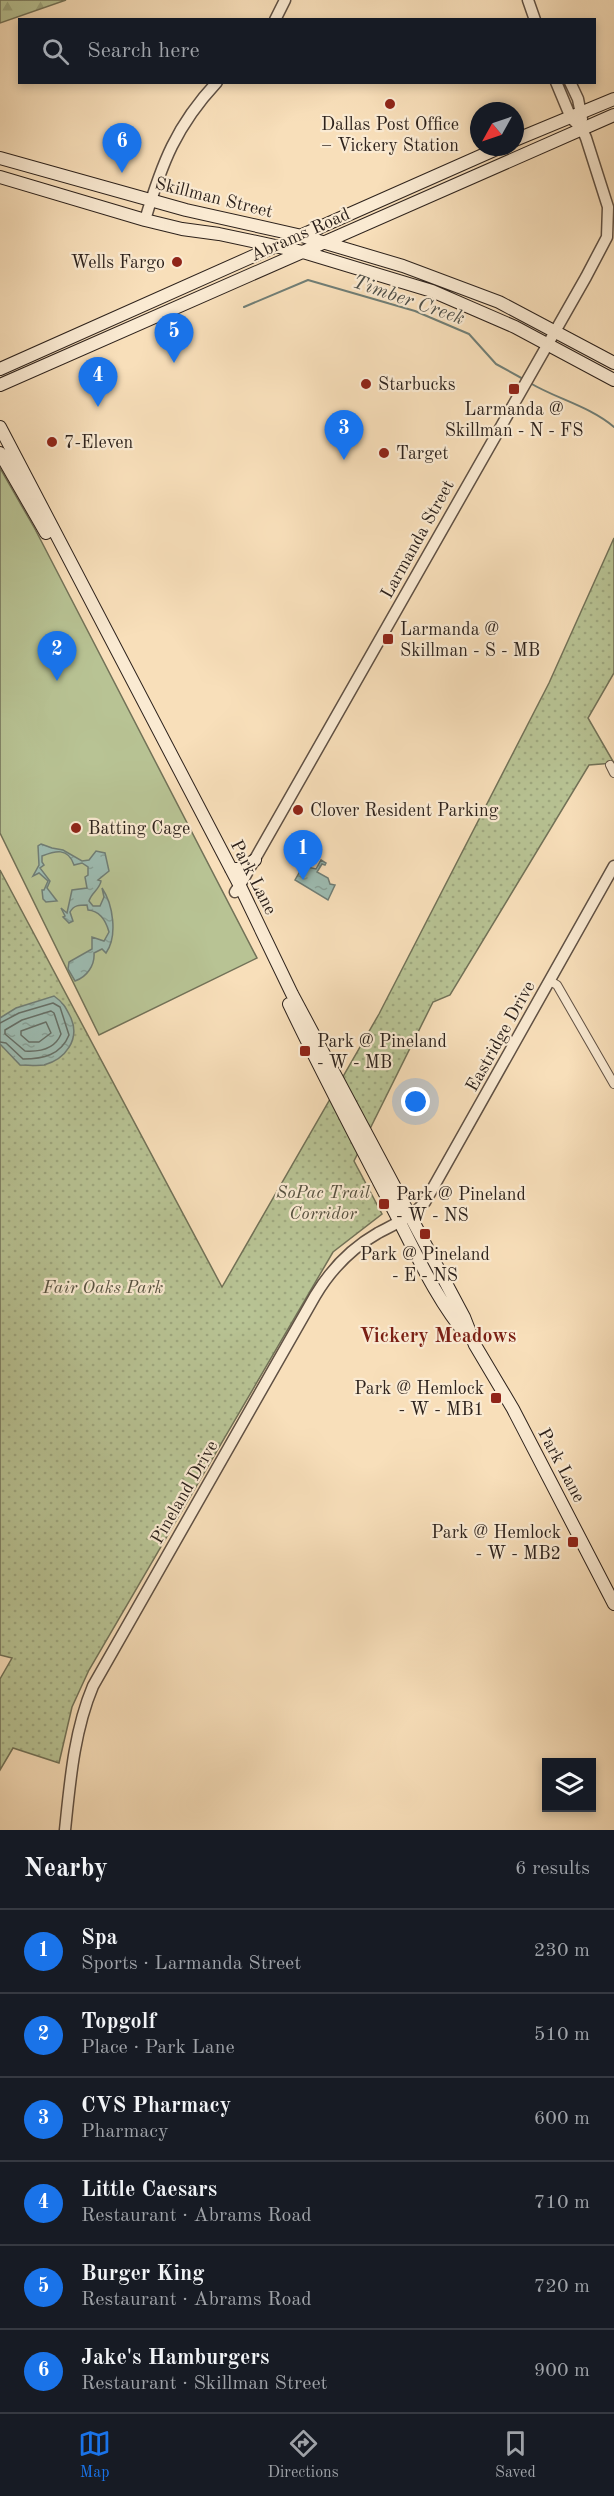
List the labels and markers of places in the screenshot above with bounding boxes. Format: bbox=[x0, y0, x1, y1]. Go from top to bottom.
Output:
marker: Dallas Post Office – Vickery Station bbox=[383, 97, 397, 111]
place label: Dallas Post Office – Vickery Station bbox=[321, 116, 459, 155]
pin: 6 bbox=[102, 124, 142, 173]
place label: Wells Fargo bbox=[71, 254, 165, 272]
marker: Wells Fargo bbox=[170, 255, 184, 269]
pin: 5 bbox=[154, 314, 194, 363]
pin: 4 bbox=[78, 358, 118, 407]
place label: Starbucks bbox=[378, 376, 456, 394]
marker: Starbucks bbox=[359, 377, 373, 391]
marker: Larmanda @ Skillman - N - FS bbox=[507, 382, 521, 396]
place label: Larmanda @ Skillman - N - FS bbox=[445, 401, 583, 440]
pin: 3 bbox=[324, 410, 364, 460]
place label: 7-Eleven bbox=[64, 434, 134, 452]
marker: 7-Eleven bbox=[45, 435, 59, 449]
place label: Target bbox=[396, 445, 449, 463]
marker: Target bbox=[377, 446, 391, 460]
place label: Larmanda @ Skillman - S - MB bbox=[400, 621, 540, 660]
pin: 2 bbox=[38, 632, 76, 681]
marker: Larmanda @ Skillman - S - MB bbox=[381, 632, 395, 646]
place label: Clover Resident Parking bbox=[310, 802, 499, 820]
marker: Clover Resident Parking bbox=[291, 803, 305, 817]
place label: Batting Cage bbox=[88, 820, 190, 838]
marker: Batting Cage bbox=[69, 821, 83, 835]
pin: 1 bbox=[284, 830, 322, 880]
place label: Park @ Pineland - W - MB bbox=[317, 1033, 447, 1072]
marker: Park @ Pineland - W - MB bbox=[298, 1044, 312, 1058]
place label: Park @ Pineland - W - NS bbox=[396, 1186, 526, 1225]
marker: Park @ Pineland - W - NS bbox=[377, 1197, 391, 1211]
marker: Park @ Pineland - E - NS bbox=[418, 1227, 432, 1241]
place label: Park @ Pineland - E - NS bbox=[360, 1246, 490, 1285]
place label: Park @ Hemlock - W - MB1 bbox=[354, 1380, 484, 1419]
marker: Park @ Hemlock - W - MB1 bbox=[489, 1391, 503, 1405]
place label: Park @ Hemlock - W - MB2 bbox=[431, 1524, 561, 1563]
marker: Park @ Hemlock - W - MB2 bbox=[566, 1535, 580, 1549]

